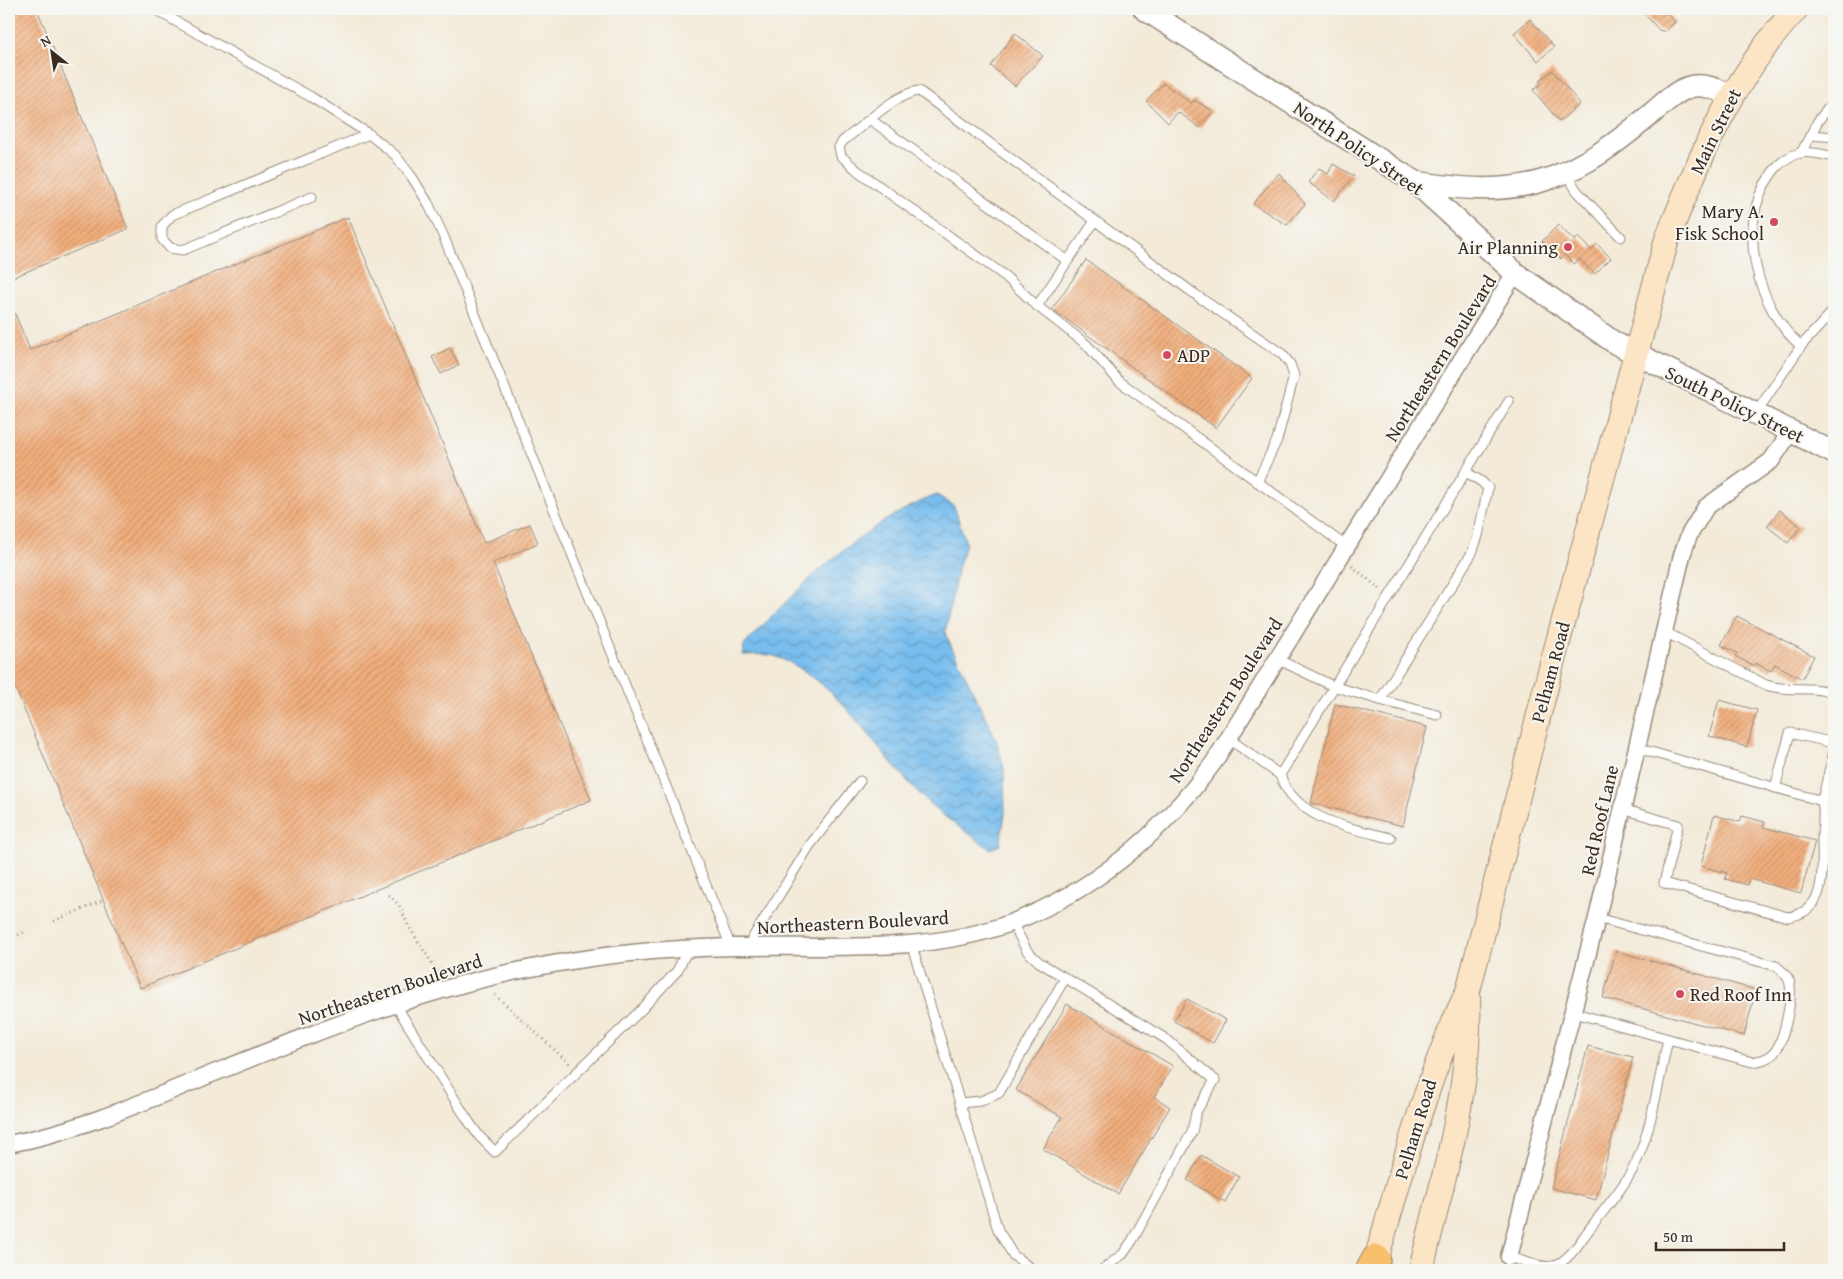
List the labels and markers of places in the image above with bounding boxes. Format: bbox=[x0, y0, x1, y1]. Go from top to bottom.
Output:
place label: Mary A. Fisk School bbox=[1675, 197, 1764, 247]
marker: Mary A. Fisk School bbox=[1768, 216, 1780, 228]
place label: Air Planning bbox=[1458, 233, 1559, 261]
marker: Air Planning bbox=[1562, 241, 1574, 253]
place label: ADP bbox=[1177, 341, 1210, 369]
marker: ADP bbox=[1161, 349, 1173, 361]
place label: Red Roof Inn bbox=[1690, 980, 1792, 1008]
marker: Red Roof Inn bbox=[1674, 988, 1686, 1000]

